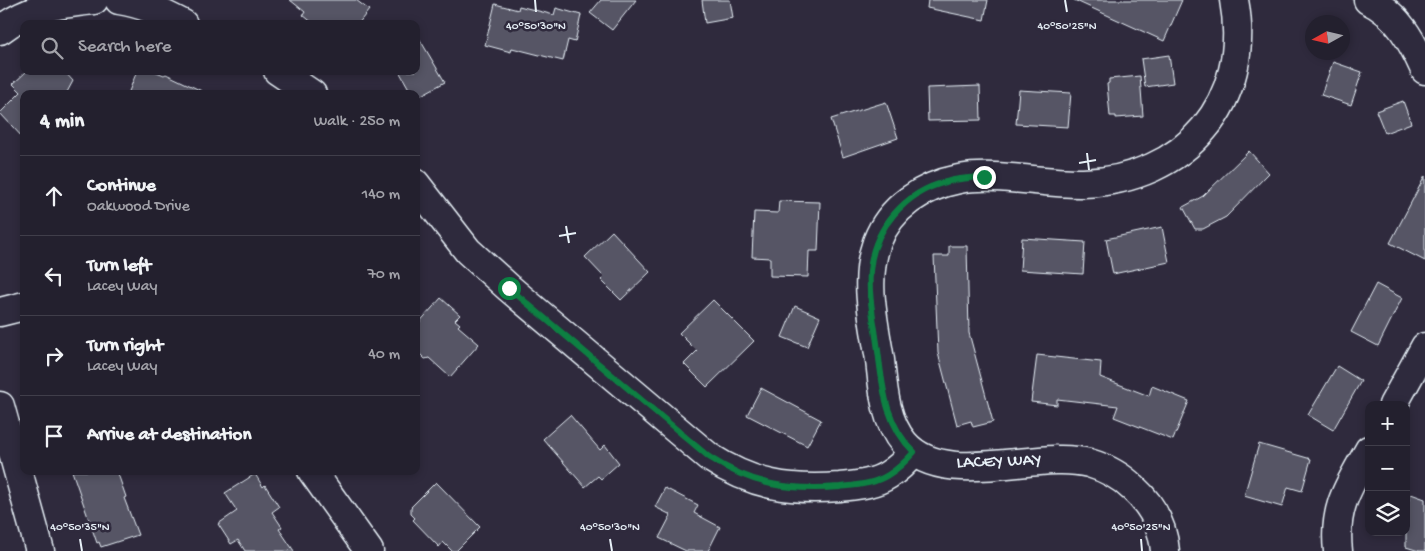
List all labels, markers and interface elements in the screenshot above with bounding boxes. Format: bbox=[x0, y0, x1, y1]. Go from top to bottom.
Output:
north arrow bbox=[1305, 15, 1350, 60]
search box bbox=[20, 20, 420, 75]
text: 40°50'30"N bbox=[506, 20, 566, 34]
text: 40°50'25"N bbox=[1037, 20, 1097, 34]
icon: search bbox=[38, 34, 66, 62]
text: Search here bbox=[78, 36, 172, 59]
text: 4 min bbox=[40, 110, 84, 135]
text: Walk · 250 m bbox=[314, 113, 400, 132]
route end bbox=[973, 166, 996, 189]
text: Continue bbox=[87, 175, 156, 198]
icon: ahead bbox=[40, 182, 68, 210]
text: 140 m bbox=[362, 186, 400, 205]
text: Oakwood Drive bbox=[87, 198, 190, 217]
text: Turn left bbox=[87, 255, 151, 278]
icon: left bbox=[40, 262, 68, 290]
text: 70 m bbox=[367, 266, 400, 285]
route start bbox=[498, 277, 521, 300]
text: Lacey Way bbox=[87, 278, 157, 297]
text: Turn right bbox=[87, 335, 163, 358]
icon: right bbox=[40, 342, 68, 370]
text: 40 m bbox=[368, 346, 400, 365]
text: Lacey Way bbox=[87, 358, 157, 377]
map controls bbox=[1365, 401, 1410, 536]
button: + bbox=[1365, 401, 1410, 446]
icon: arrive bbox=[40, 422, 68, 450]
text: Arrive at destination bbox=[87, 424, 251, 447]
button: − bbox=[1365, 446, 1410, 491]
street label: LACEY WAY bbox=[956, 450, 1042, 474]
button: layers bbox=[1365, 491, 1410, 536]
text: 40°50'35"N bbox=[50, 521, 110, 535]
text: 40°50'30"N bbox=[580, 521, 640, 535]
text: 40°50'25"N bbox=[1111, 521, 1171, 535]

